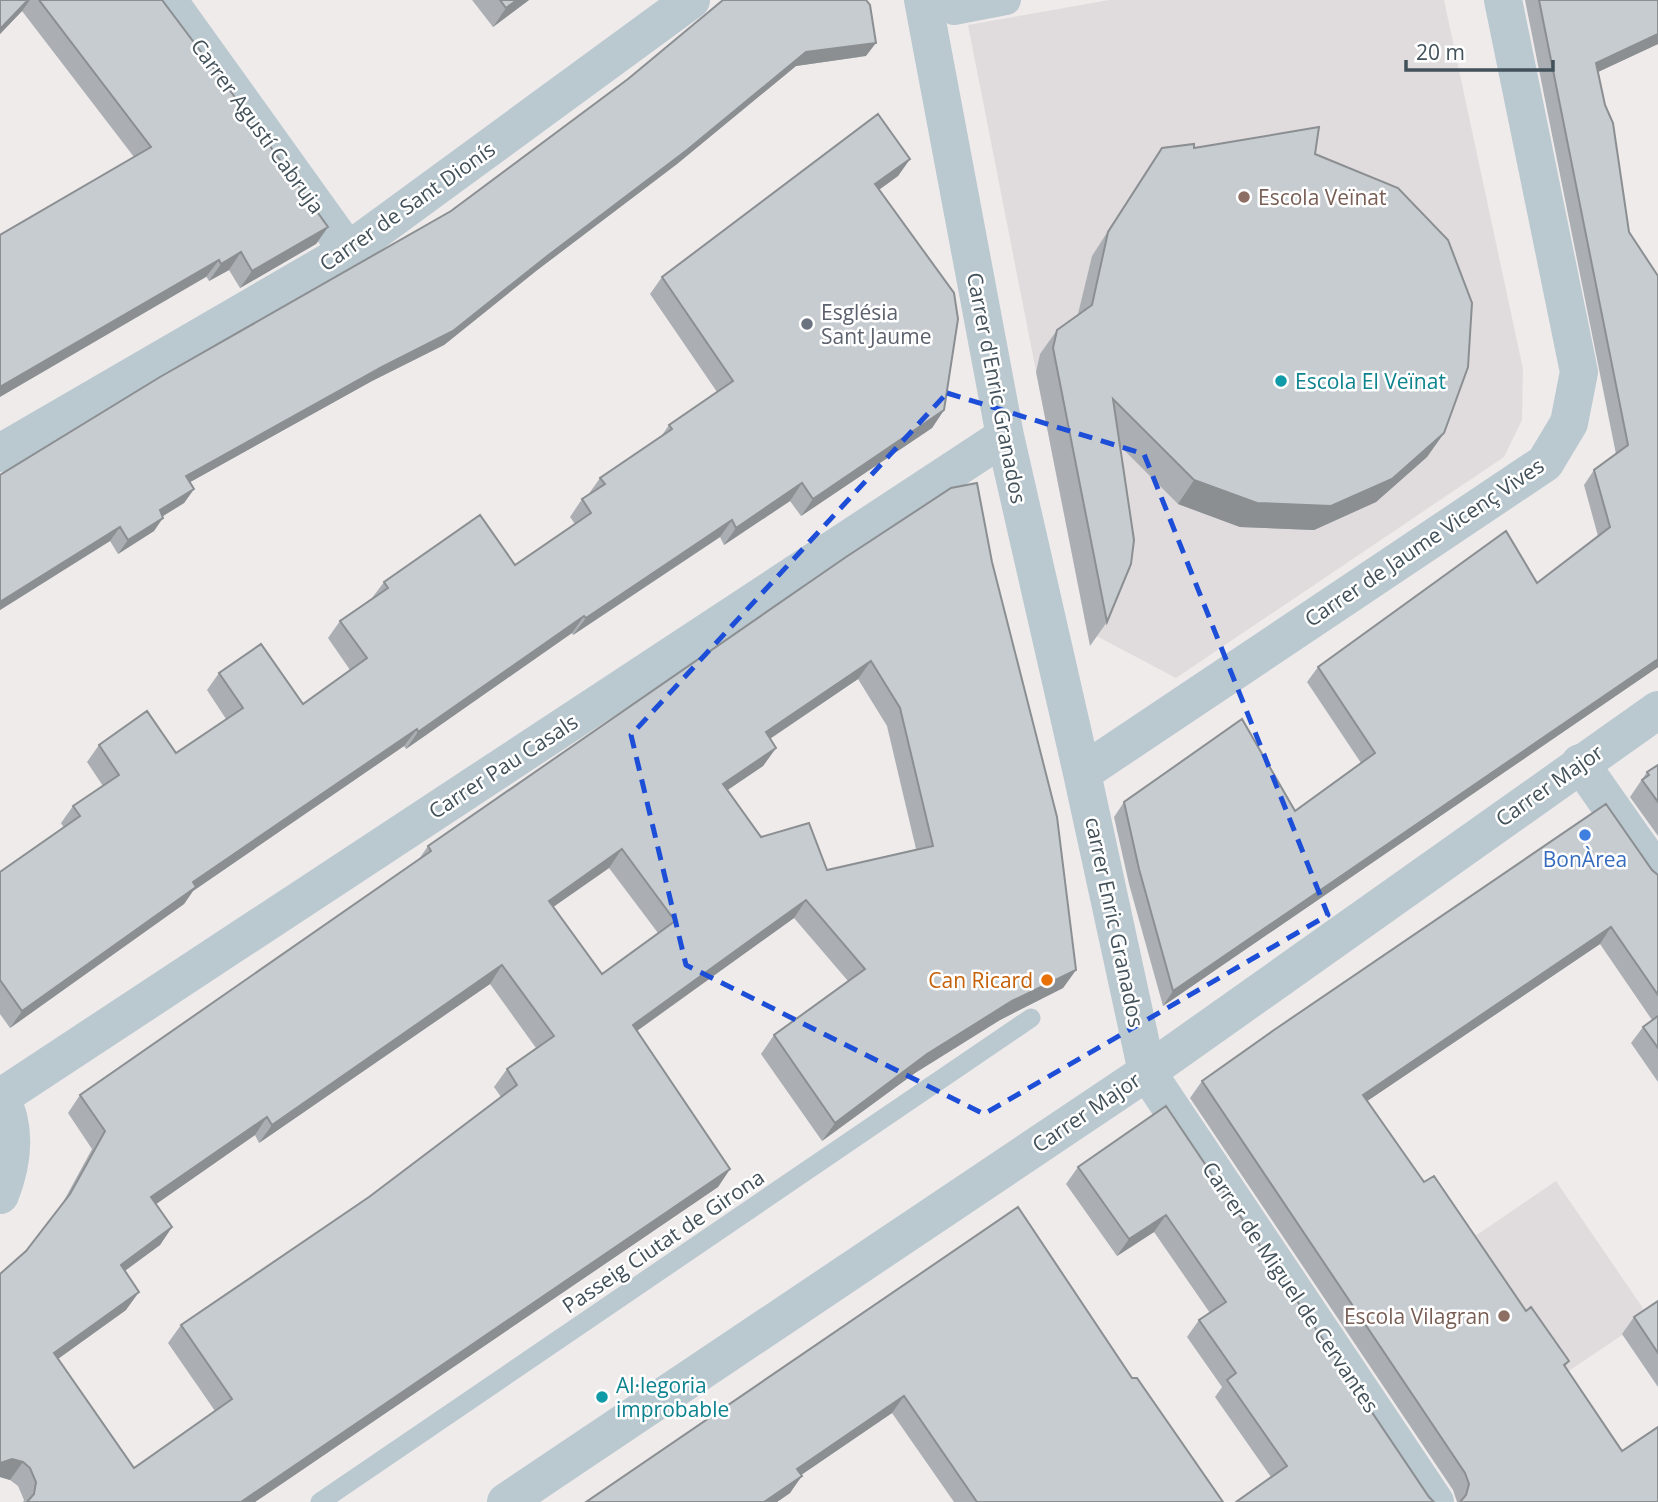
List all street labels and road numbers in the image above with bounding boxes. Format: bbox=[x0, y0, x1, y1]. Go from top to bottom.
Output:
street label: Carrer Agustí Cabruja bbox=[185, 33, 331, 219]
street label: Carrer de Sant Dionís bbox=[314, 135, 500, 277]
street label: Carrer d'Enric Granados bbox=[961, 270, 1033, 506]
street label: Carrer de Jaume Vicenç Vives bbox=[1299, 451, 1549, 633]
street label: Carrer Pau Casals bbox=[423, 707, 583, 825]
street label: Carrer Major bbox=[1490, 737, 1609, 832]
street label: carrer Enric Granados bbox=[1079, 814, 1151, 1030]
street label: Carrer Major bbox=[1026, 1065, 1146, 1159]
street label: Carrer de Miguel de Cervantes bbox=[1196, 1156, 1386, 1418]
street label: Passeig Ciutat de Girona bbox=[556, 1163, 770, 1319]

